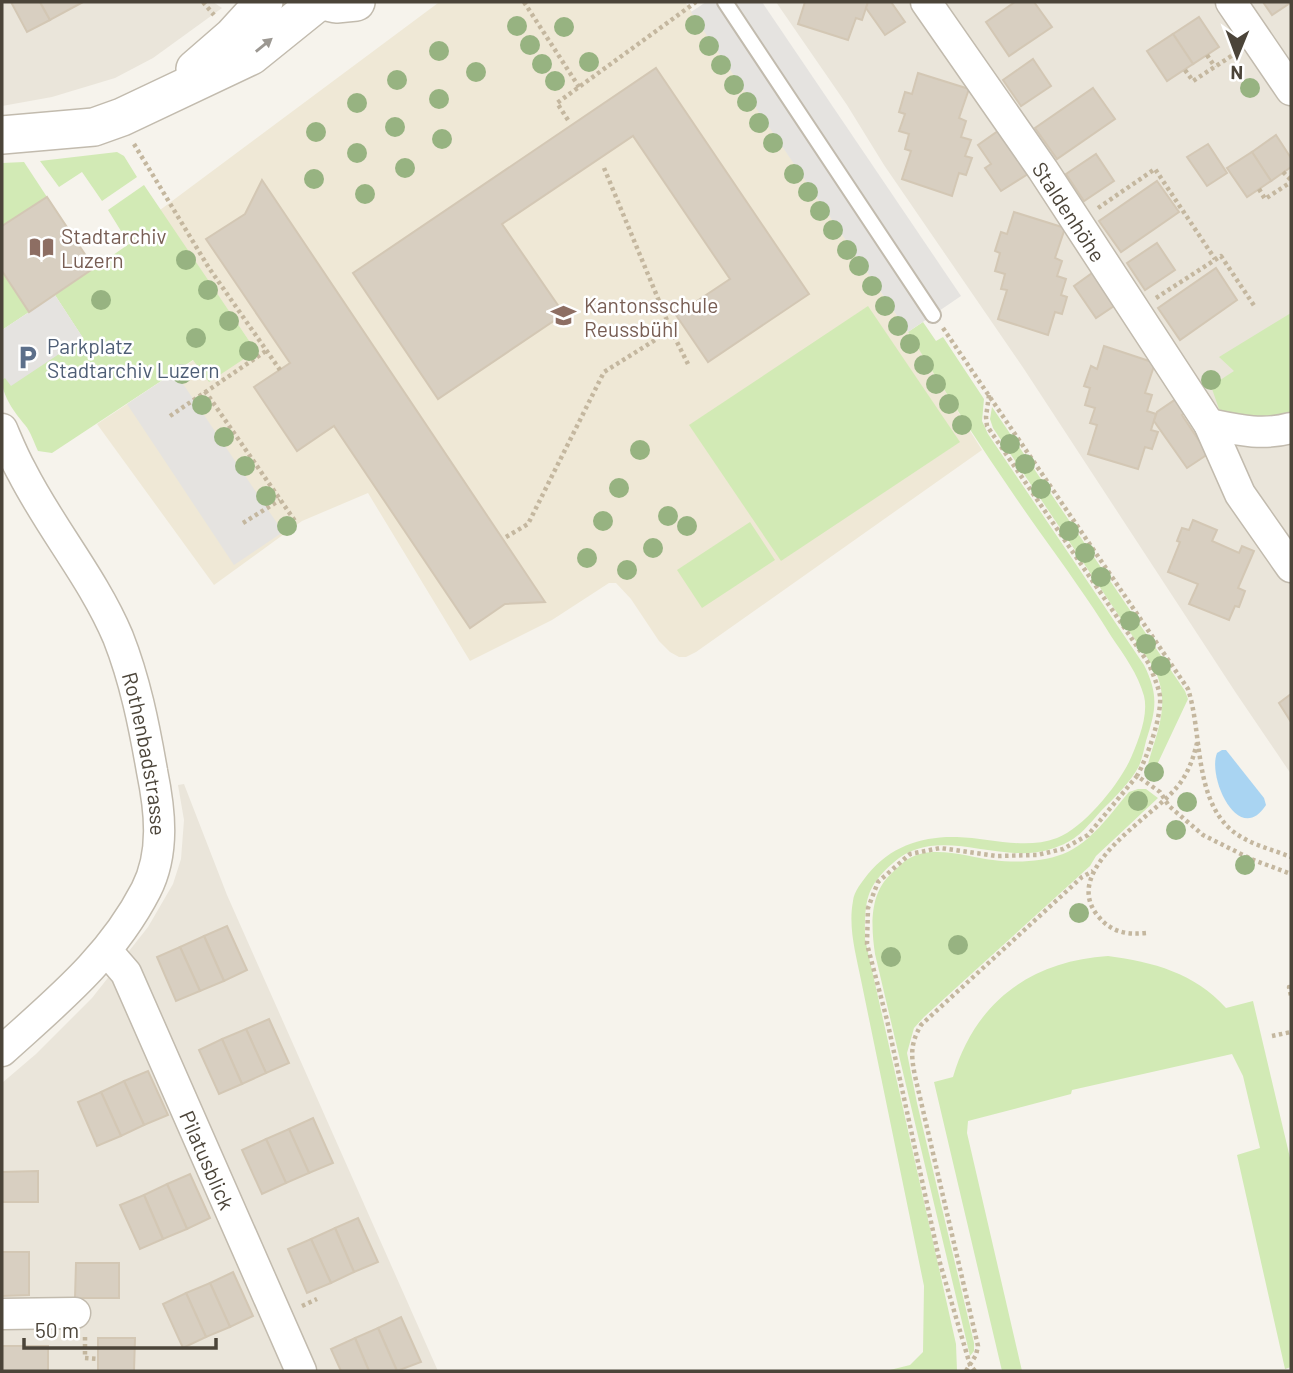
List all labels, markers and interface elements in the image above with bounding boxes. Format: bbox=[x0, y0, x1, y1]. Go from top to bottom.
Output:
north arrow bbox=[1202, 21, 1272, 91]
one-way arrow bbox=[255, 38, 273, 53]
text: N bbox=[1230, 62, 1243, 85]
street label: Staldenhöhe bbox=[1028, 156, 1112, 266]
place label: Stadtarchiv Luzern bbox=[61, 223, 167, 272]
library icon: Stadtarchiv Luzern bbox=[27, 233, 55, 261]
place label: Kantonsschule Reussbühl bbox=[584, 292, 718, 341]
school or university icon: Kantonsschule Reussbühl bbox=[550, 302, 578, 330]
place label: Parkplatz Stadtarchiv Luzern bbox=[47, 333, 219, 382]
parking icon: Parkplatz Stadtarchiv Luzern bbox=[13, 343, 41, 371]
street label: Rothenbadstrasse bbox=[118, 669, 172, 836]
street label: Pilatusblick bbox=[175, 1106, 241, 1213]
scale bar bbox=[24, 1306, 217, 1350]
text: 50 m bbox=[35, 1317, 79, 1342]

